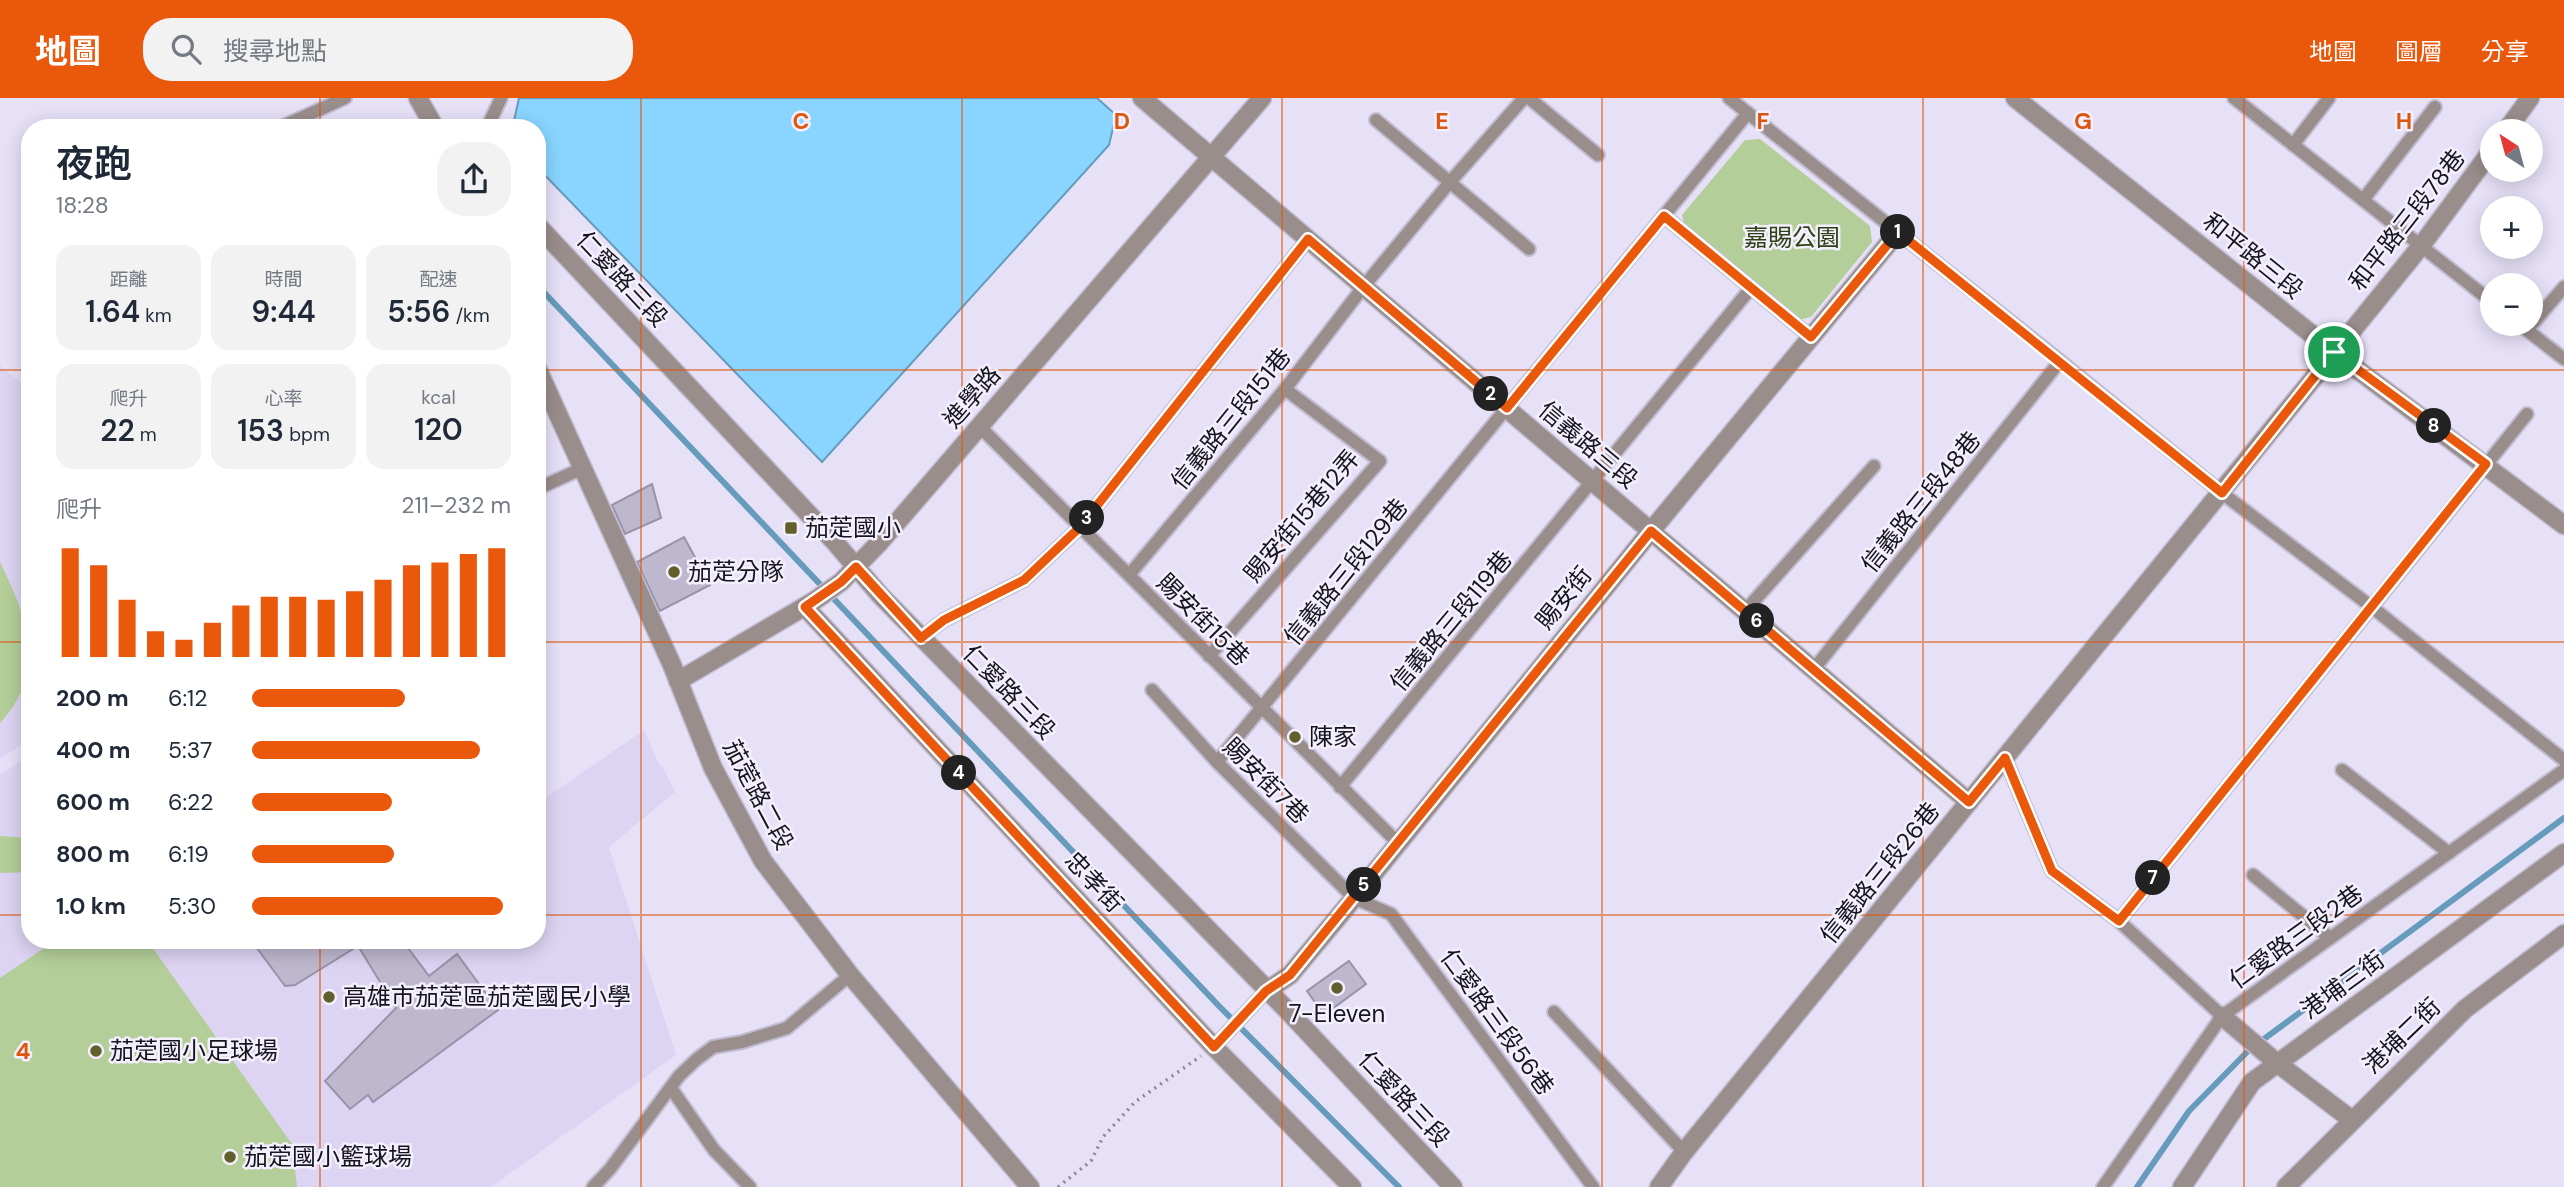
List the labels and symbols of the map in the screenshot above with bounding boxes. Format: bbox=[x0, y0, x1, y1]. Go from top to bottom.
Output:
text: C bbox=[793, 106, 809, 136]
text: D bbox=[1114, 106, 1130, 136]
text: E bbox=[1435, 106, 1449, 136]
text: F bbox=[1757, 106, 1770, 136]
text: G bbox=[2074, 106, 2092, 136]
text: H bbox=[2396, 106, 2412, 136]
north arrow bbox=[2480, 119, 2543, 182]
street label: 和平路三段78巷 bbox=[2342, 143, 2471, 297]
street label: 和平路三段 bbox=[2197, 206, 2310, 305]
pin: 1 bbox=[1881, 214, 1916, 250]
park label: 嘉賜公園 bbox=[1744, 222, 1840, 253]
street label: 仁愛路三段 bbox=[570, 224, 675, 333]
pin bbox=[2304, 322, 2364, 382]
street label: 信義路三段151巷 bbox=[1164, 341, 1297, 496]
street label: 進學路 bbox=[936, 359, 1007, 434]
pin: 2 bbox=[1474, 376, 1508, 412]
street label: 信義路三段 bbox=[1532, 394, 1644, 495]
pin: 8 bbox=[2416, 408, 2452, 444]
street label: 信義路三段48巷 bbox=[1854, 425, 1987, 579]
street label: 賜安街15巷12弄 bbox=[1237, 443, 1366, 588]
street label: 信義路三段129巷 bbox=[1277, 492, 1414, 651]
pin: 3 bbox=[1070, 500, 1104, 536]
place label: 茄萣國小 bbox=[805, 512, 901, 543]
marker: 茄萣國小 bbox=[783, 520, 799, 536]
street label: 信義路三段119巷 bbox=[1383, 544, 1518, 697]
place label: 茄萣分隊 bbox=[688, 556, 784, 587]
street label: 賜安街 bbox=[1529, 560, 1598, 635]
marker: 茄萣分隊 bbox=[666, 564, 682, 580]
street label: 賜安街15巷 bbox=[1151, 567, 1256, 672]
pin: 6 bbox=[1740, 603, 1774, 638]
street label: 仁愛路三段 bbox=[957, 638, 1062, 746]
place label: 陳家 bbox=[1309, 721, 1357, 752]
marker: 陳家 bbox=[1287, 729, 1303, 745]
street label: 賜安街7巷 bbox=[1217, 731, 1316, 830]
street label: 茄萣路二段 bbox=[717, 735, 800, 855]
pin: 4 bbox=[942, 756, 976, 790]
street label: 信義路三段26巷 bbox=[1813, 796, 1946, 950]
street label: 忠孝街 bbox=[1058, 845, 1130, 919]
pin: 7 bbox=[2136, 860, 2170, 896]
pin: 5 bbox=[1346, 868, 1382, 902]
street label: 仁愛路三段2巷 bbox=[2223, 878, 2369, 996]
street label: 仁愛路三段56巷 bbox=[1434, 942, 1561, 1101]
street label: 港埔三街 bbox=[2295, 944, 2391, 1025]
marker: 7-Eleven bbox=[1329, 980, 1345, 996]
place label: 高雄市茄萣區茄萣國民小學 bbox=[343, 981, 631, 1012]
marker: 高雄市茄萣區茄萣國民小學 bbox=[321, 989, 337, 1005]
street label: 港埔二街 bbox=[2356, 991, 2447, 1080]
place label: 7-Eleven bbox=[1289, 998, 1385, 1029]
place label: 茄萣國小足球場 bbox=[110, 1035, 278, 1066]
text: 4 bbox=[16, 1036, 31, 1066]
marker: 茄萣國小足球場 bbox=[88, 1043, 104, 1059]
street label: 仁愛路三段 bbox=[1352, 1044, 1457, 1153]
place label: 茄萣國小籃球場 bbox=[244, 1141, 412, 1172]
marker: 茄萣國小籃球場 bbox=[222, 1149, 238, 1165]

